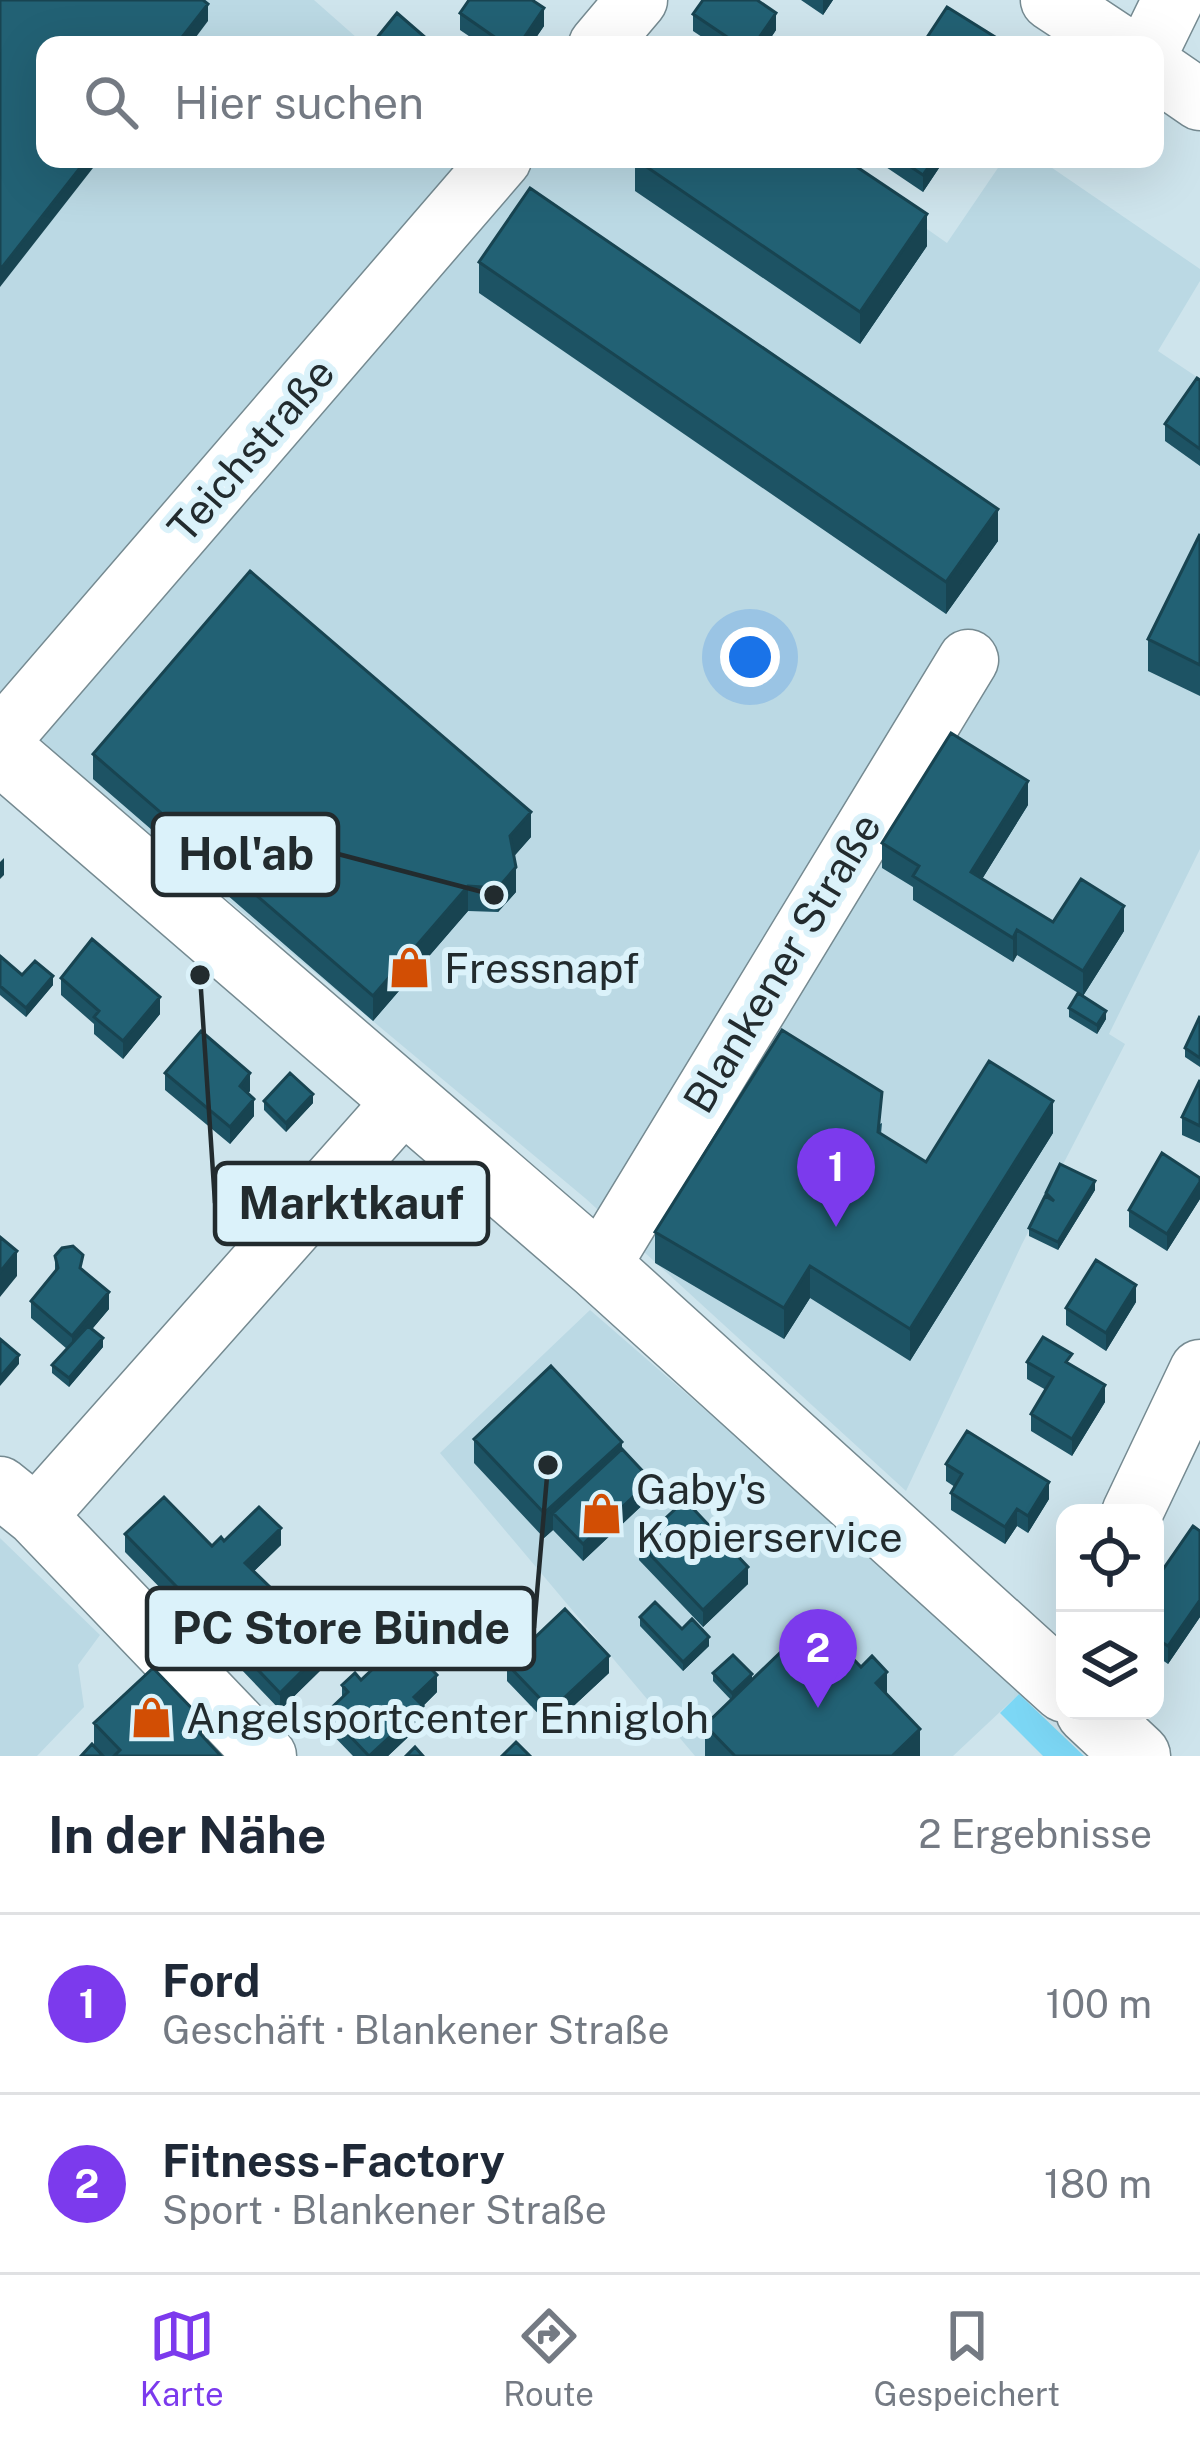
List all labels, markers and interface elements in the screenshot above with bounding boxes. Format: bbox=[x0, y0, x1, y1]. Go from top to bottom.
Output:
search box bbox=[36, 36, 1164, 168]
icon: search bbox=[78, 69, 144, 135]
text: Hier suchen bbox=[174, 76, 424, 129]
street label: Teichstraße bbox=[158, 348, 344, 552]
your location bbox=[720, 627, 780, 687]
street label: Blankener Straße bbox=[673, 804, 890, 1121]
callout: Hol'ab bbox=[153, 814, 338, 895]
text: Hol'ab bbox=[178, 827, 314, 880]
place label: Fressnapf bbox=[444, 943, 639, 992]
shop icon: Fressnapf bbox=[387, 945, 433, 991]
pin: 1 bbox=[797, 1128, 875, 1227]
callout: Marktkauf bbox=[215, 1163, 488, 1244]
text: Marktkauf bbox=[238, 1176, 464, 1229]
place label: Gaby's Kopierservice bbox=[636, 1464, 903, 1561]
shop icon: Gaby's Kopierservice bbox=[579, 1490, 625, 1536]
map controls bbox=[1056, 1504, 1164, 1720]
button: locate bbox=[1056, 1504, 1164, 1612]
callout: PC Store Bünde bbox=[147, 1588, 534, 1669]
text: PC Store Bünde bbox=[172, 1601, 510, 1654]
pin: 2 bbox=[779, 1609, 857, 1708]
button: layers bbox=[1056, 1612, 1164, 1720]
place label: Angelsportcenter Ennigloh bbox=[186, 1693, 709, 1742]
shop icon: Angelsportcenter Ennigloh bbox=[129, 1695, 175, 1741]
text: In der Nähe bbox=[48, 1805, 326, 1864]
text: 2 Ergebnisse bbox=[918, 1811, 1152, 1857]
text: Ford bbox=[162, 1954, 260, 2007]
text: 1 bbox=[79, 1981, 95, 2027]
text: 100 m bbox=[1045, 1981, 1152, 2027]
text: Geschäft · Blankener Straße bbox=[162, 2007, 670, 2053]
text: Fitness-Factory bbox=[162, 2134, 505, 2187]
text: 2 bbox=[75, 2161, 99, 2207]
text: 180 m bbox=[1044, 2161, 1152, 2207]
text: Sport · Blankener Straße bbox=[162, 2187, 607, 2233]
tab: Karte bbox=[140, 2303, 224, 2413]
tab: Route bbox=[503, 2303, 594, 2413]
tab: Gespeichert bbox=[874, 2303, 1060, 2413]

